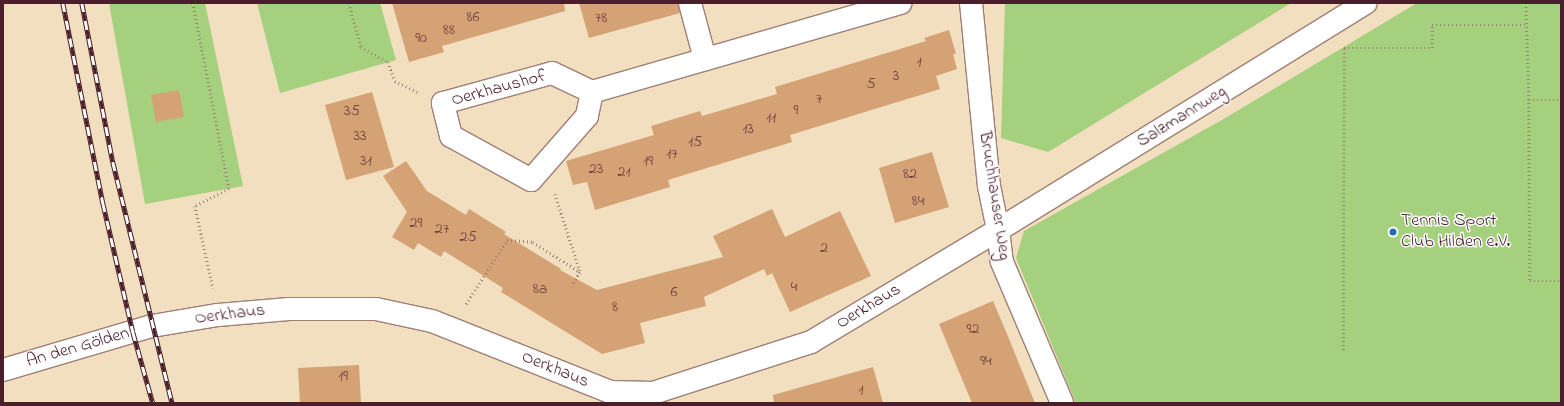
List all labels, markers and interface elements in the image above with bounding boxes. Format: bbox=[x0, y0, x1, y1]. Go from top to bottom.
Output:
house number: 86 bbox=[466, 7, 480, 27]
house number: 78 bbox=[595, 8, 607, 28]
house number: 88 bbox=[443, 20, 455, 40]
house number: 90 bbox=[415, 28, 427, 48]
house number: 1 bbox=[916, 52, 922, 72]
street label: Oerkhaushof bbox=[449, 66, 549, 112]
house number: 3 bbox=[893, 66, 899, 86]
house number: 5 bbox=[866, 74, 876, 94]
street label: Salzmannweg bbox=[1133, 81, 1231, 153]
house number: 7 bbox=[816, 89, 822, 109]
house number: 9 bbox=[794, 100, 798, 120]
house number: 35 bbox=[344, 101, 360, 121]
house number: 11 bbox=[766, 108, 776, 128]
house number: 13 bbox=[742, 119, 754, 139]
house number: 33 bbox=[353, 126, 367, 146]
street label: Bruchhauser Weg bbox=[973, 130, 1015, 262]
house number: 15 bbox=[688, 132, 702, 152]
house number: 17 bbox=[666, 144, 678, 164]
house number: 31 bbox=[360, 151, 372, 171]
house number: 19 bbox=[643, 151, 653, 171]
house number: 23 bbox=[589, 159, 603, 179]
house number: 21 bbox=[617, 162, 631, 182]
house number: 82 bbox=[903, 164, 917, 184]
house number: 84 bbox=[912, 191, 924, 211]
place label: Tennis Sport Club Hilden e.V. bbox=[1401, 211, 1510, 254]
house number: 29 bbox=[410, 213, 422, 233]
house number: 27 bbox=[435, 219, 449, 239]
house number: 25 bbox=[459, 227, 477, 247]
marker: Tennis Sport Club Hilden e.V. bbox=[1388, 227, 1398, 237]
house number: 2 bbox=[820, 238, 828, 258]
house number: 4 bbox=[791, 277, 797, 297]
house number: 8a bbox=[533, 279, 547, 299]
street label: Oerkhaus bbox=[833, 279, 905, 335]
house number: 6 bbox=[670, 282, 678, 302]
house number: 8 bbox=[612, 297, 618, 317]
street label: Oerkhaus bbox=[193, 300, 267, 330]
house number: 92 bbox=[967, 319, 979, 339]
street label: An den Gölden bbox=[24, 323, 132, 373]
street label: Oerkhaus bbox=[518, 347, 592, 393]
house number: 94 bbox=[980, 351, 992, 371]
house number: 19 bbox=[338, 366, 348, 386]
house number: 1 bbox=[858, 380, 864, 400]

